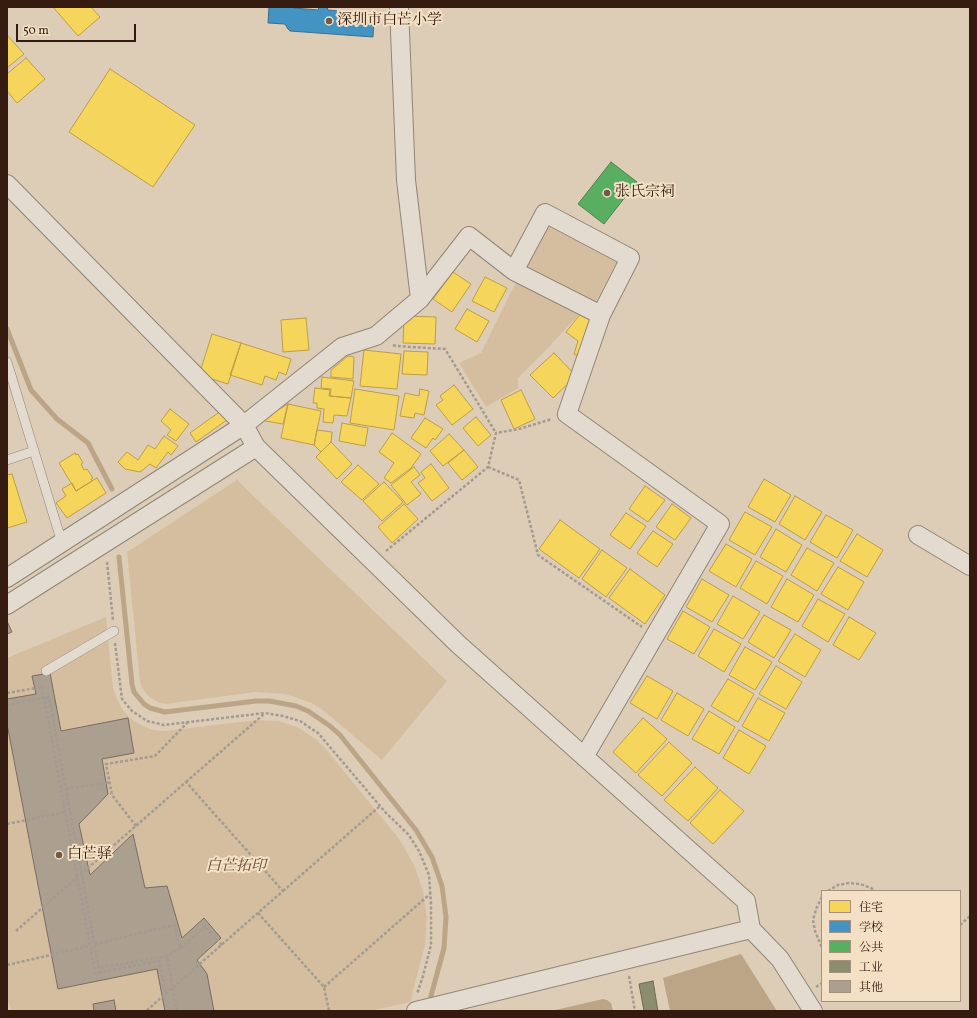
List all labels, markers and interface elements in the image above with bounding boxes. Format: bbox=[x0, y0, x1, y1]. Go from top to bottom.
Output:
place label: 深圳市白芒小学 bbox=[337, 12, 442, 30]
scale bar bbox=[18, 16, 138, 42]
marker: 深圳市白芒小学 bbox=[324, 16, 334, 26]
text: 50 m bbox=[23, 23, 49, 39]
place label: 张氏宗祠 bbox=[615, 184, 675, 202]
marker: 张氏宗祠 bbox=[602, 188, 612, 198]
place label: 白芒驿 bbox=[67, 846, 112, 864]
marker: 白芒驿 bbox=[54, 850, 64, 860]
park label: 白芒拓印 bbox=[206, 858, 266, 876]
legend bbox=[821, 890, 961, 1002]
text: 住宅 bbox=[859, 900, 883, 916]
text: 学校 bbox=[859, 920, 883, 936]
text: 公共 bbox=[859, 940, 883, 956]
text: 工业 bbox=[859, 960, 883, 976]
text: 其他 bbox=[859, 980, 883, 996]

